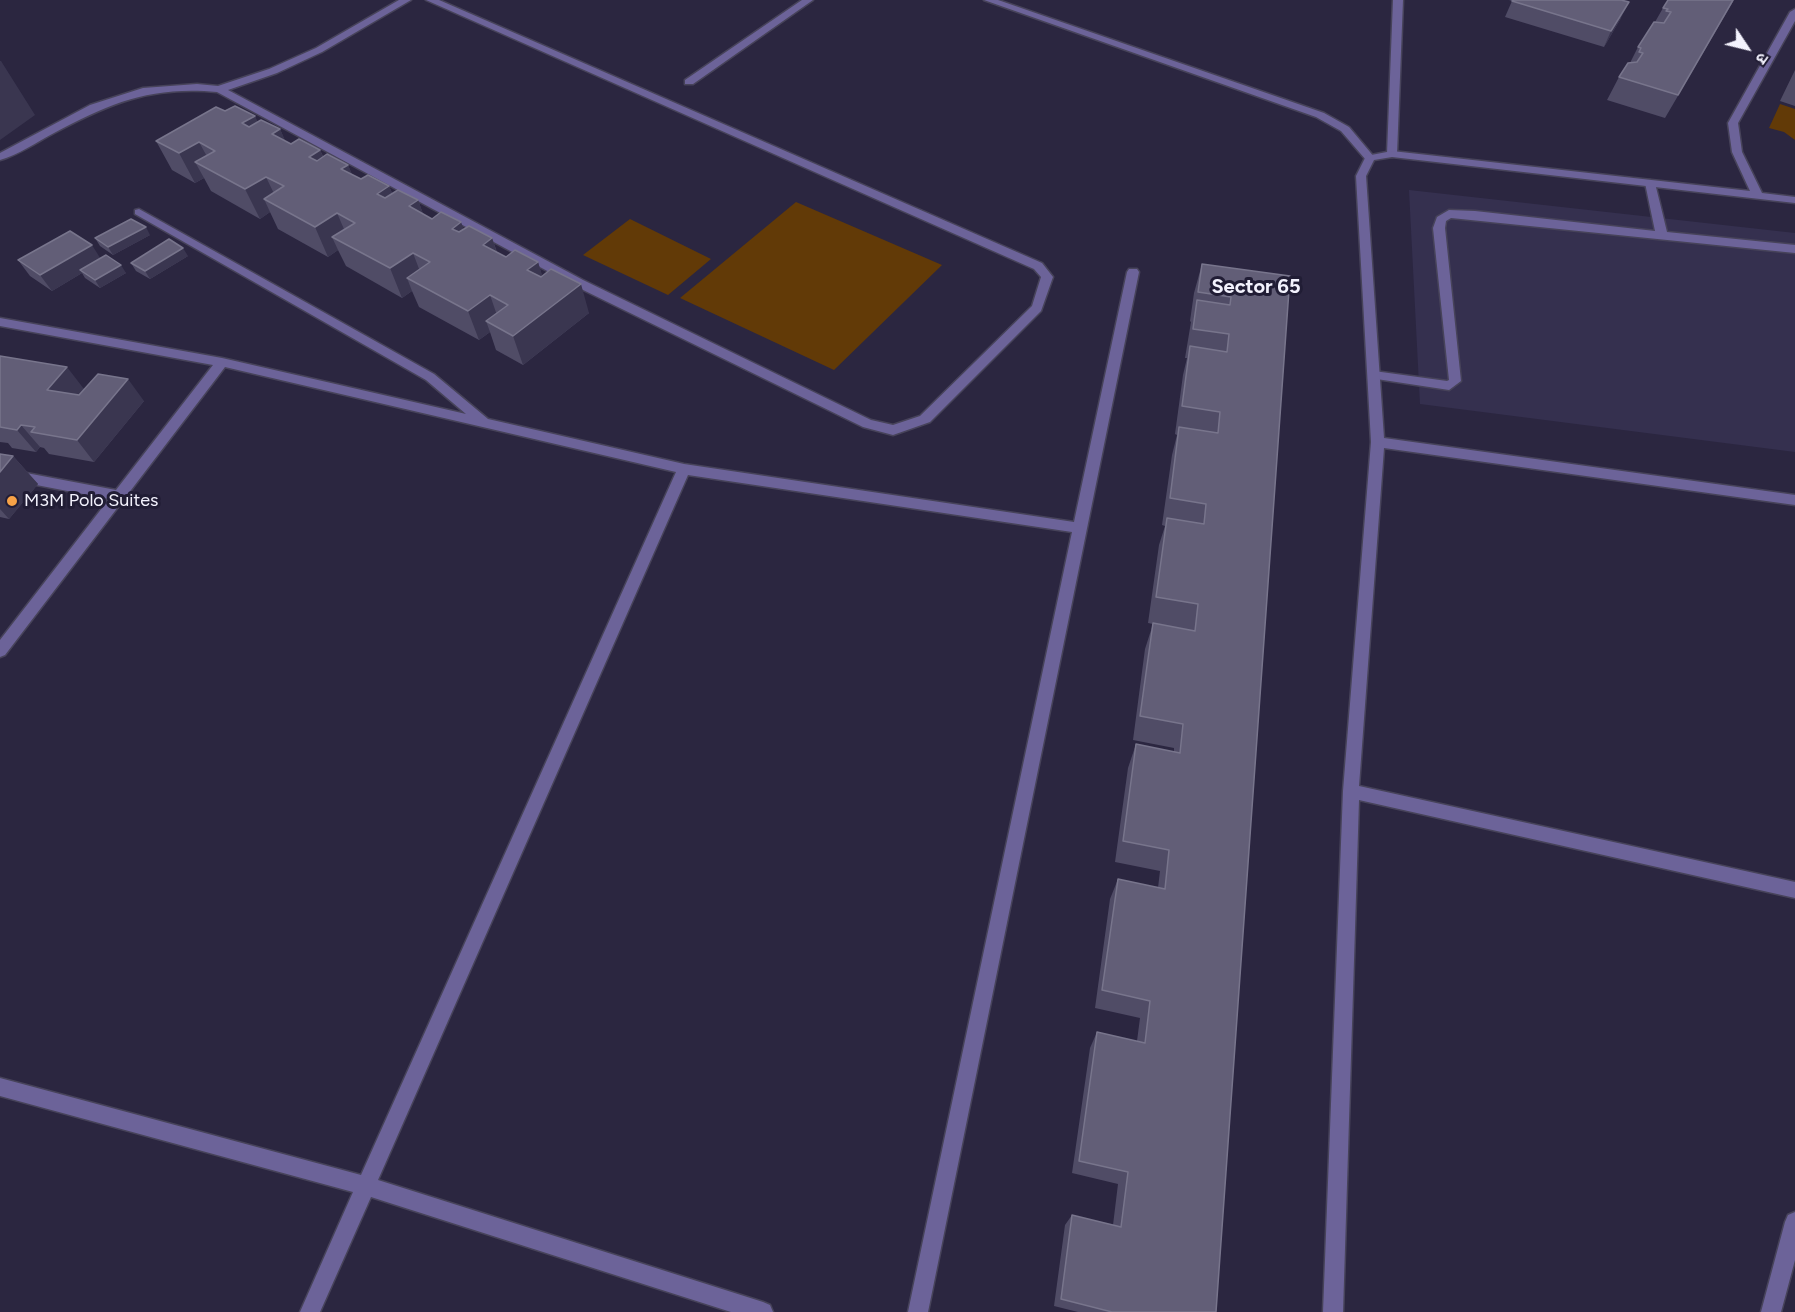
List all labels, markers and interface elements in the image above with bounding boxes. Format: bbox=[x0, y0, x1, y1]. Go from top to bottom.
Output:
north arrow bbox=[1717, 18, 1777, 78]
text: उ bbox=[1752, 49, 1773, 68]
district label: Sector 65 bbox=[1211, 275, 1301, 299]
place label: M3M Polo Suites bbox=[24, 490, 158, 512]
marker: M3M Polo Suites bbox=[5, 494, 19, 508]

